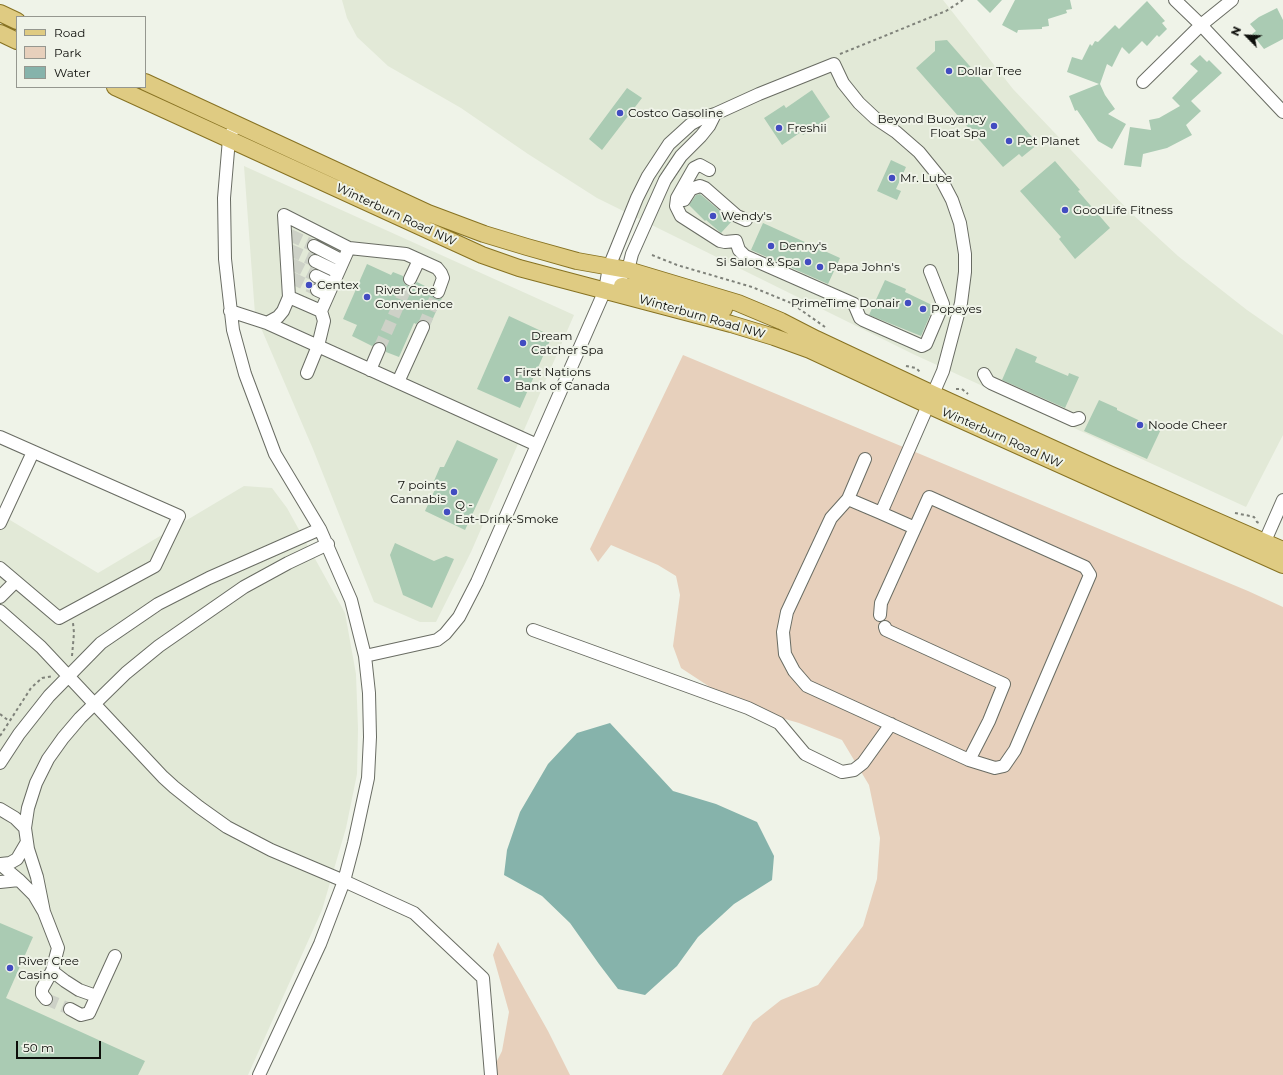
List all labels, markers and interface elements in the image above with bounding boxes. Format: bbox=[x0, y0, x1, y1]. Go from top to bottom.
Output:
legend bbox=[16, 16, 146, 88]
north arrow bbox=[1227, 16, 1267, 56]
text: N bbox=[1228, 24, 1244, 38]
text: Road bbox=[54, 25, 85, 40]
text: Park bbox=[54, 45, 81, 60]
place label: Dollar Tree bbox=[957, 64, 1022, 78]
text: Water bbox=[54, 65, 90, 80]
marker: Dollar Tree bbox=[944, 66, 954, 76]
place label: Costco Gasoline bbox=[628, 106, 723, 120]
marker: Costco Gasoline bbox=[615, 108, 625, 118]
place label: Beyond Buoyancy Float Spa bbox=[877, 112, 986, 140]
place label: Freshii bbox=[787, 121, 827, 135]
marker: Beyond Buoyancy Float Spa bbox=[989, 121, 999, 131]
marker: Freshii bbox=[774, 123, 784, 133]
place label: Pet Planet bbox=[1017, 134, 1080, 148]
marker: Pet Planet bbox=[1004, 136, 1014, 146]
place label: Mr. Lube bbox=[900, 171, 952, 185]
marker: Mr. Lube bbox=[887, 173, 897, 183]
street label: Winterburn Road NW bbox=[334, 181, 458, 249]
place label: GoodLife Fitness bbox=[1073, 203, 1173, 217]
marker: GoodLife Fitness bbox=[1060, 205, 1070, 215]
place label: Wendy's bbox=[721, 209, 772, 223]
marker: Wendy's bbox=[708, 211, 718, 221]
place label: Denny's bbox=[779, 239, 827, 253]
marker: Denny's bbox=[766, 241, 776, 251]
place label: Si Salon & Spa bbox=[716, 255, 800, 269]
marker: Si Salon & Spa bbox=[803, 257, 813, 267]
place label: Papa John's bbox=[828, 260, 900, 274]
marker: Papa John's bbox=[815, 262, 825, 272]
place label: Centex bbox=[317, 278, 359, 292]
marker: Centex bbox=[304, 280, 314, 290]
place label: River Cree Convenience bbox=[375, 283, 453, 311]
marker: River Cree Convenience bbox=[362, 292, 372, 302]
street label: Winterburn Road NW bbox=[637, 292, 767, 342]
place label: PrimeTime Donair bbox=[791, 296, 900, 310]
marker: PrimeTime Donair bbox=[903, 298, 913, 308]
place label: Popeyes bbox=[931, 302, 982, 316]
marker: Popeyes bbox=[918, 304, 928, 314]
place label: Dream Catcher Spa bbox=[531, 329, 604, 357]
marker: Dream Catcher Spa bbox=[518, 338, 528, 348]
place label: First Nations Bank of Canada bbox=[515, 365, 610, 393]
marker: First Nations Bank of Canada bbox=[502, 374, 512, 384]
street label: Winterburn Road NW bbox=[939, 405, 1065, 471]
place label: Noode Cheer bbox=[1148, 418, 1227, 432]
marker: Noode Cheer bbox=[1135, 420, 1145, 430]
place label: 7 points Cannabis bbox=[390, 478, 446, 506]
marker: 7 points Cannabis bbox=[449, 487, 459, 497]
place label: Q - Eat-Drink-Smoke bbox=[455, 498, 558, 526]
marker: Q - Eat-Drink-Smoke bbox=[442, 507, 452, 517]
place label: River Cree Casino bbox=[18, 954, 79, 982]
marker: River Cree Casino bbox=[5, 963, 15, 973]
scale bar bbox=[18, 1033, 103, 1059]
text: 50 m bbox=[23, 1040, 54, 1055]

